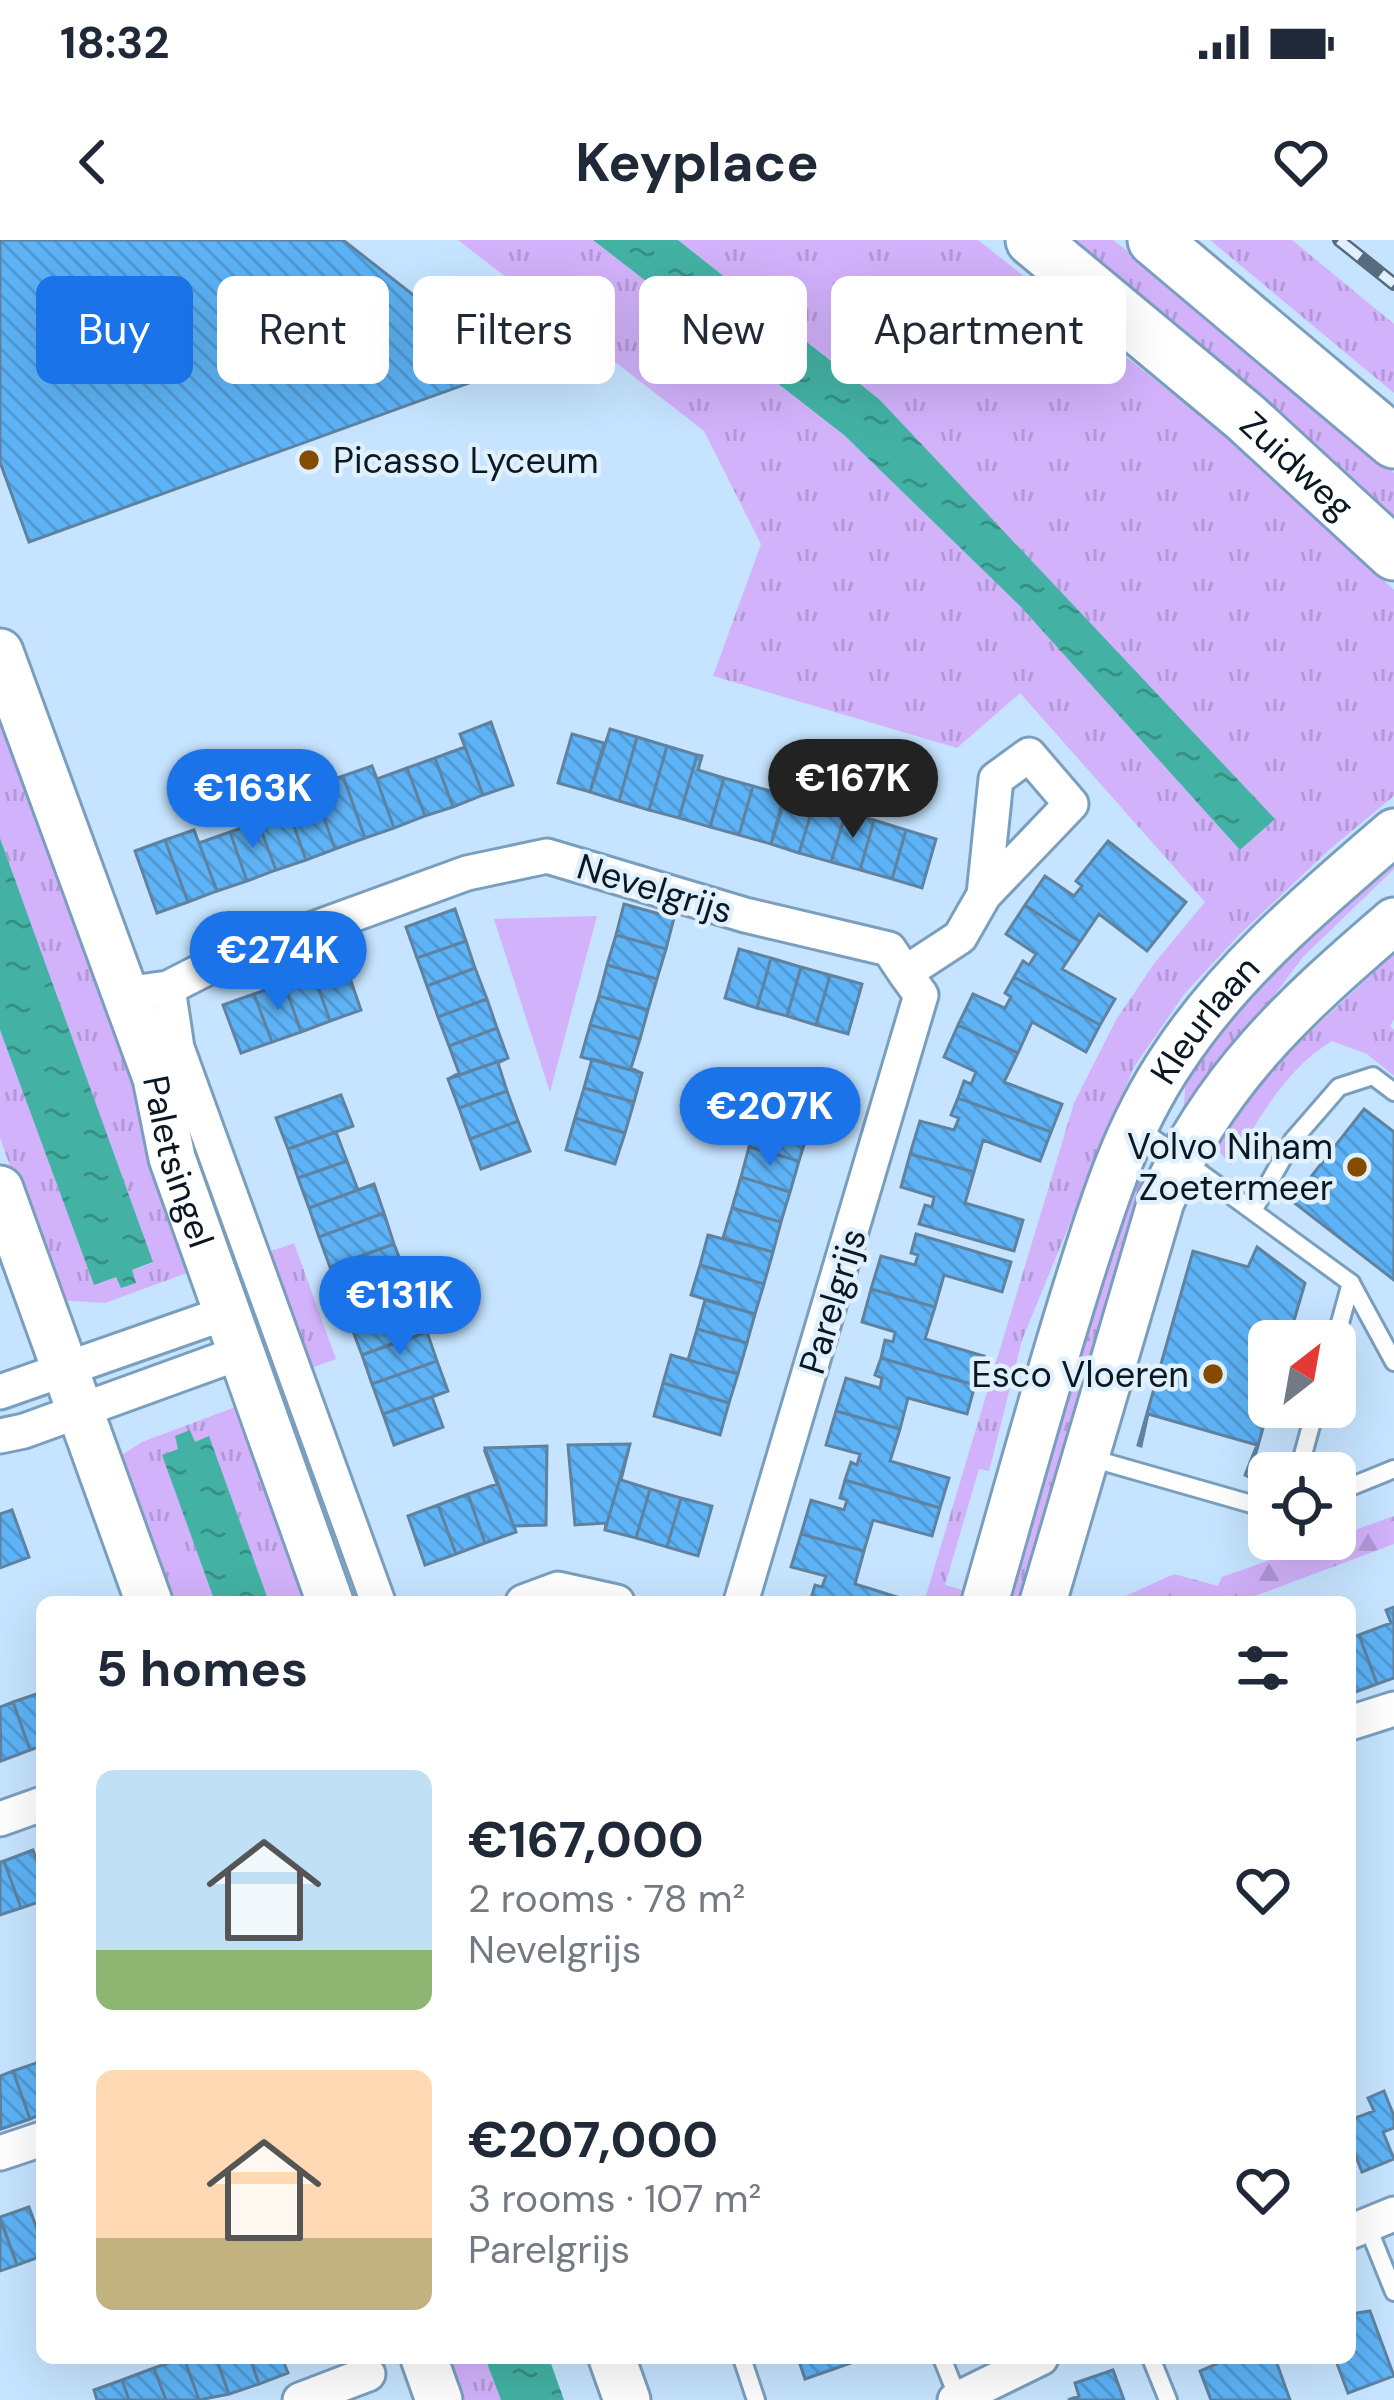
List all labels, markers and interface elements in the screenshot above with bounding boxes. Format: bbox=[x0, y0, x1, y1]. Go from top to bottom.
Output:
text: 18:32 bbox=[60, 13, 169, 72]
text: Keyplace bbox=[575, 127, 819, 198]
icon: back bbox=[60, 129, 126, 195]
icon: heart bbox=[1268, 129, 1334, 195]
chip: Buy bbox=[36, 276, 193, 384]
chip: Rent bbox=[217, 276, 389, 384]
chip: Filters bbox=[413, 276, 615, 384]
chip: New bbox=[639, 276, 807, 384]
chip: Apartment bbox=[831, 276, 1126, 384]
street label: Zuidweg bbox=[1230, 401, 1364, 530]
place label: Picasso Lyceum bbox=[333, 437, 599, 484]
marker: Picasso Lyceum bbox=[296, 447, 322, 473]
pin: €167K bbox=[769, 739, 937, 841]
pin: €163K bbox=[169, 749, 337, 851]
text: €167K bbox=[795, 752, 911, 803]
text: €163K bbox=[194, 762, 312, 813]
street label: Nevelgrijs bbox=[571, 843, 738, 934]
pin: €274K bbox=[194, 911, 362, 1013]
text: €274K bbox=[217, 924, 339, 975]
street label: Kleurlaan bbox=[1140, 945, 1270, 1093]
pin: €207K bbox=[686, 1067, 854, 1169]
street label: Paletsingel bbox=[132, 1071, 225, 1254]
text: €207K bbox=[707, 1080, 833, 1131]
place label: Volvo Niham Zoetermeer bbox=[1127, 1123, 1333, 1211]
marker: Volvo Niham Zoetermeer bbox=[1344, 1154, 1370, 1180]
street label: Parelgrijs bbox=[788, 1223, 877, 1380]
pin: €131K bbox=[316, 1256, 484, 1358]
text: €131K bbox=[346, 1269, 454, 1320]
north arrow bbox=[1248, 1320, 1356, 1428]
map controls bbox=[1248, 1320, 1356, 1560]
place label: Esco Vloeren bbox=[971, 1351, 1189, 1398]
marker: Esco Vloeren bbox=[1200, 1361, 1226, 1387]
button: locate bbox=[1248, 1452, 1356, 1560]
text: 5 homes bbox=[96, 1635, 308, 1702]
icon: filters bbox=[1230, 1635, 1296, 1701]
text: €167,000 bbox=[468, 1806, 704, 1873]
icon: home bbox=[192, 1818, 336, 1962]
icon: heart bbox=[1230, 1857, 1296, 1923]
text: 2 rooms · 78 m² bbox=[468, 1873, 745, 1924]
text: Nevelgrijs bbox=[468, 1924, 641, 1975]
text: €207,000 bbox=[468, 2106, 718, 2173]
icon: home bbox=[192, 2118, 336, 2262]
icon: heart bbox=[1230, 2157, 1296, 2223]
text: 3 rooms · 107 m² bbox=[468, 2173, 761, 2224]
text: Parelgrijs bbox=[468, 2224, 630, 2275]

